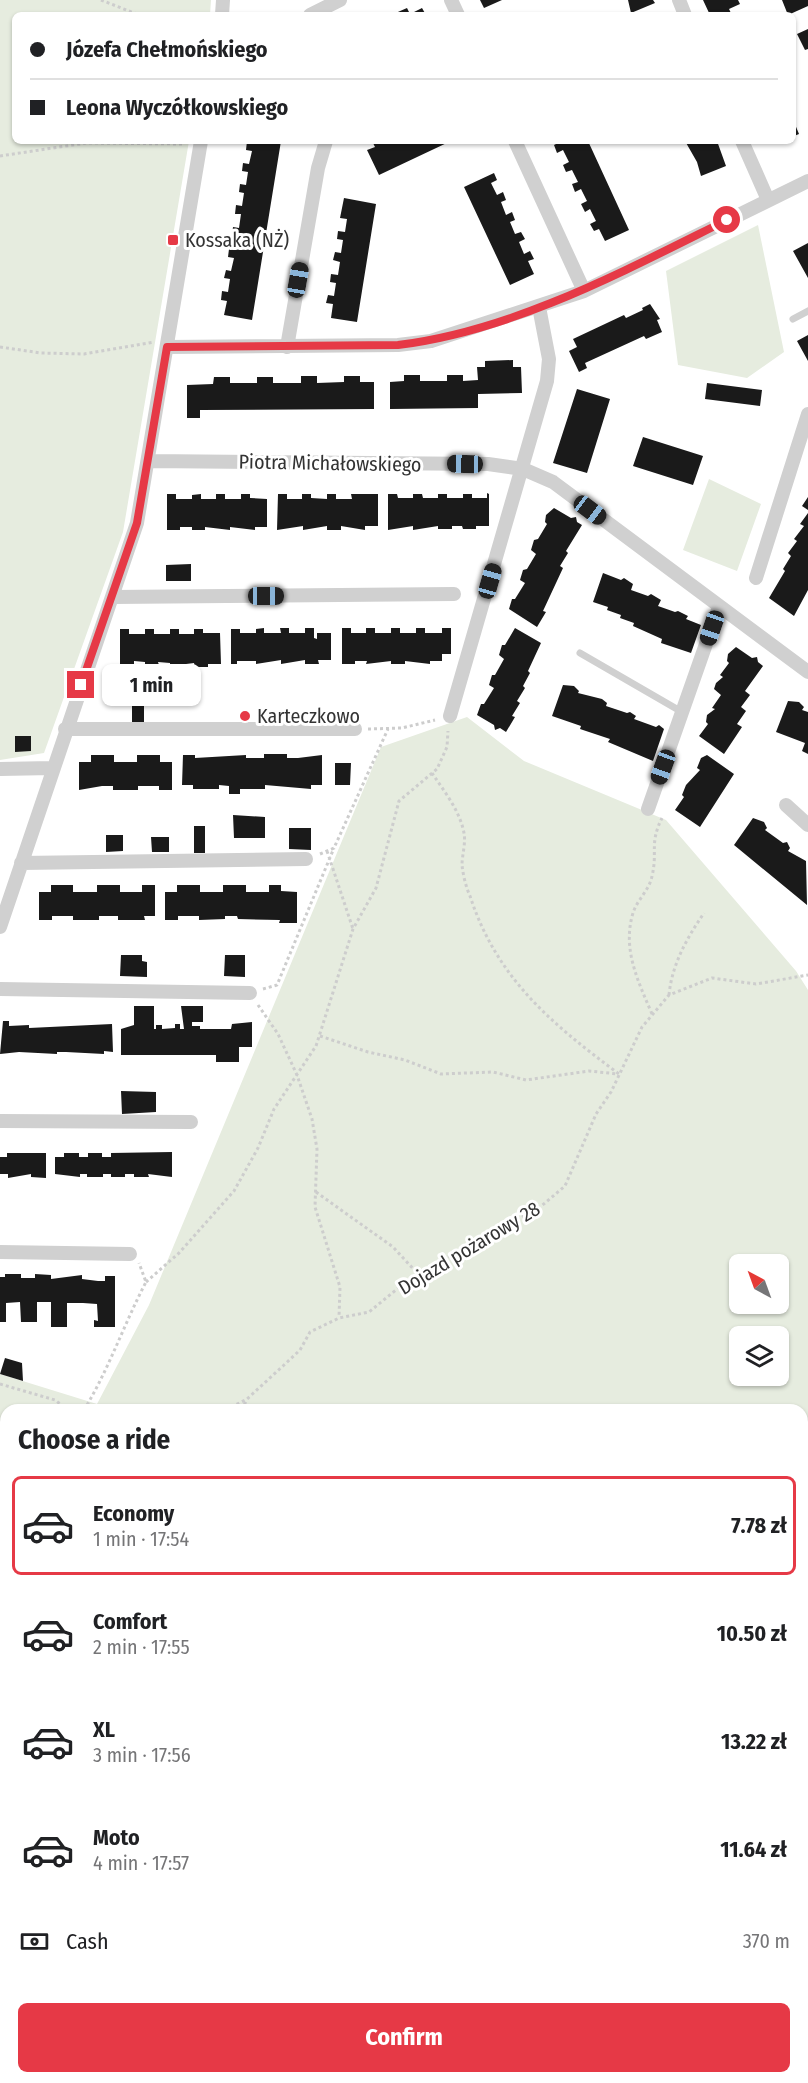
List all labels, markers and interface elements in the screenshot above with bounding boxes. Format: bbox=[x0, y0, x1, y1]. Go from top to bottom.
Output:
text: Józefa Chełmońskiego bbox=[66, 36, 268, 63]
text: Leona Wyczółkowskiego bbox=[66, 94, 288, 121]
route start bbox=[713, 206, 740, 233]
place label: Kossaka (NŻ) bbox=[185, 228, 289, 252]
marker: Kossaka (NŻ) bbox=[166, 233, 180, 247]
car bbox=[286, 261, 310, 299]
street label: Piotra Michałowskiego bbox=[238, 449, 422, 477]
car bbox=[447, 455, 483, 473]
car bbox=[570, 492, 610, 528]
car bbox=[476, 561, 504, 601]
car bbox=[248, 587, 284, 605]
car bbox=[698, 608, 726, 648]
callout: 1 min bbox=[102, 664, 201, 706]
route end bbox=[67, 671, 94, 698]
text: 1 min bbox=[130, 673, 173, 697]
place label: Karteczkowo bbox=[257, 704, 360, 728]
marker: Karteczkowo bbox=[238, 709, 252, 723]
car bbox=[648, 747, 678, 787]
street label: Dojazd pożarowy 28 bbox=[394, 1196, 544, 1300]
north arrow bbox=[729, 1254, 789, 1314]
map controls bbox=[729, 1254, 789, 1386]
button: layers bbox=[729, 1326, 789, 1386]
text: Choose a ride bbox=[18, 1424, 170, 1456]
icon: car bbox=[21, 1499, 75, 1553]
text: Economy bbox=[93, 1500, 174, 1527]
text: 7.78 zł bbox=[731, 1512, 787, 1539]
text: 1 min · 17:54 bbox=[93, 1527, 189, 1551]
icon: car bbox=[21, 1607, 75, 1661]
text: Comfort bbox=[93, 1608, 167, 1635]
text: 10.50 zł bbox=[717, 1620, 787, 1647]
text: 2 min · 17:55 bbox=[93, 1635, 190, 1659]
icon: car bbox=[21, 1715, 75, 1769]
text: XL bbox=[93, 1716, 115, 1743]
text: 13.22 zł bbox=[721, 1728, 787, 1755]
text: 3 min · 17:56 bbox=[93, 1743, 191, 1767]
icon: car bbox=[21, 1823, 75, 1877]
text: Moto bbox=[93, 1824, 140, 1851]
text: 11.64 zł bbox=[720, 1836, 787, 1863]
text: 4 min · 17:57 bbox=[93, 1851, 189, 1875]
icon: cash bbox=[18, 1925, 51, 1958]
text: Cash bbox=[66, 1928, 109, 1955]
text: 370 m bbox=[743, 1929, 790, 1953]
button: Confirm bbox=[18, 2003, 790, 2072]

